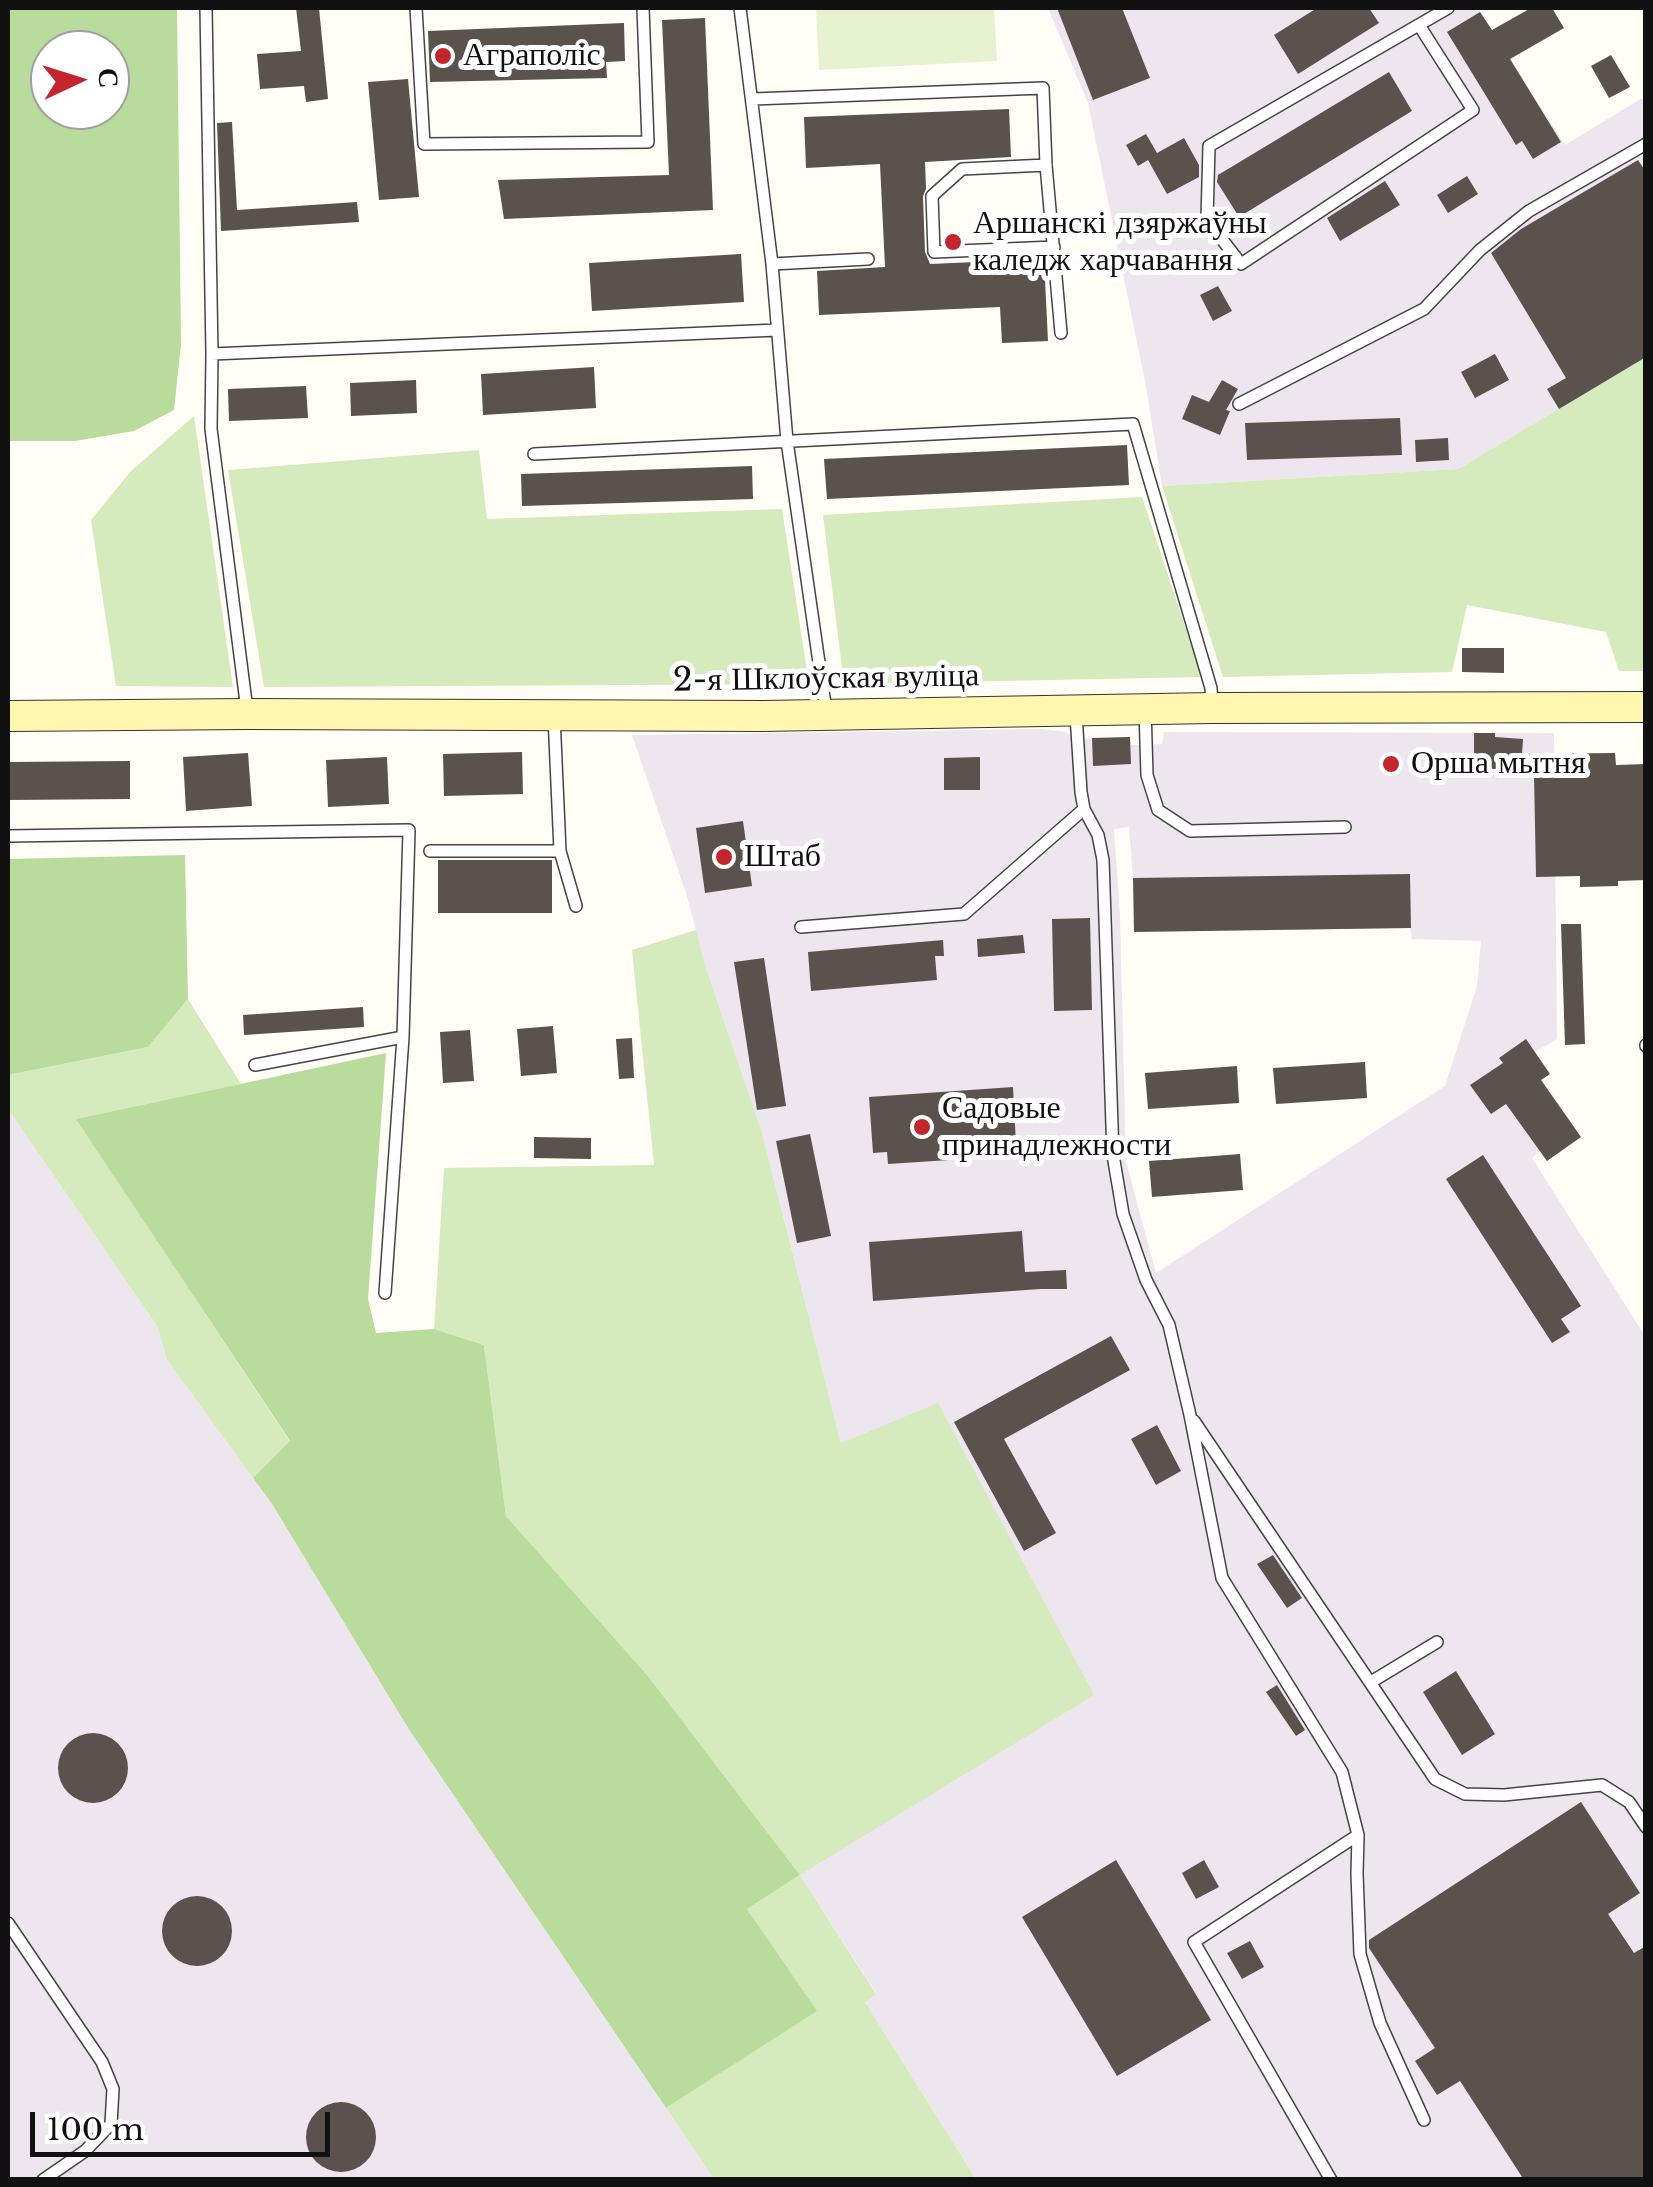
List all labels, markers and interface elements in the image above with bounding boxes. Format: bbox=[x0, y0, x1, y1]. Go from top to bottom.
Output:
north arrow bbox=[30, 30, 130, 130]
place label: Аграполіс bbox=[463, 37, 601, 75]
marker: Аграполіс bbox=[432, 45, 454, 67]
text: С bbox=[90, 67, 127, 89]
place label: Аршанскі дзяржаўны каледж харчавання bbox=[973, 205, 1267, 280]
marker: Аршанскі дзяржаўны каледж харчавання bbox=[942, 231, 964, 253]
street label: 2-я Шклоўская вуліца bbox=[672, 657, 980, 701]
place label: Орша мытня bbox=[1411, 745, 1586, 783]
marker: Орша мытня bbox=[1380, 753, 1402, 775]
place label: Штаб bbox=[744, 838, 821, 876]
marker: Штаб bbox=[713, 846, 735, 868]
place label: Садовые принадлежности bbox=[942, 1090, 1171, 1165]
marker: Садовые принадлежности bbox=[911, 1116, 933, 1138]
scale bar bbox=[35, 2092, 335, 2154]
text: 100 m bbox=[47, 2111, 144, 2148]

